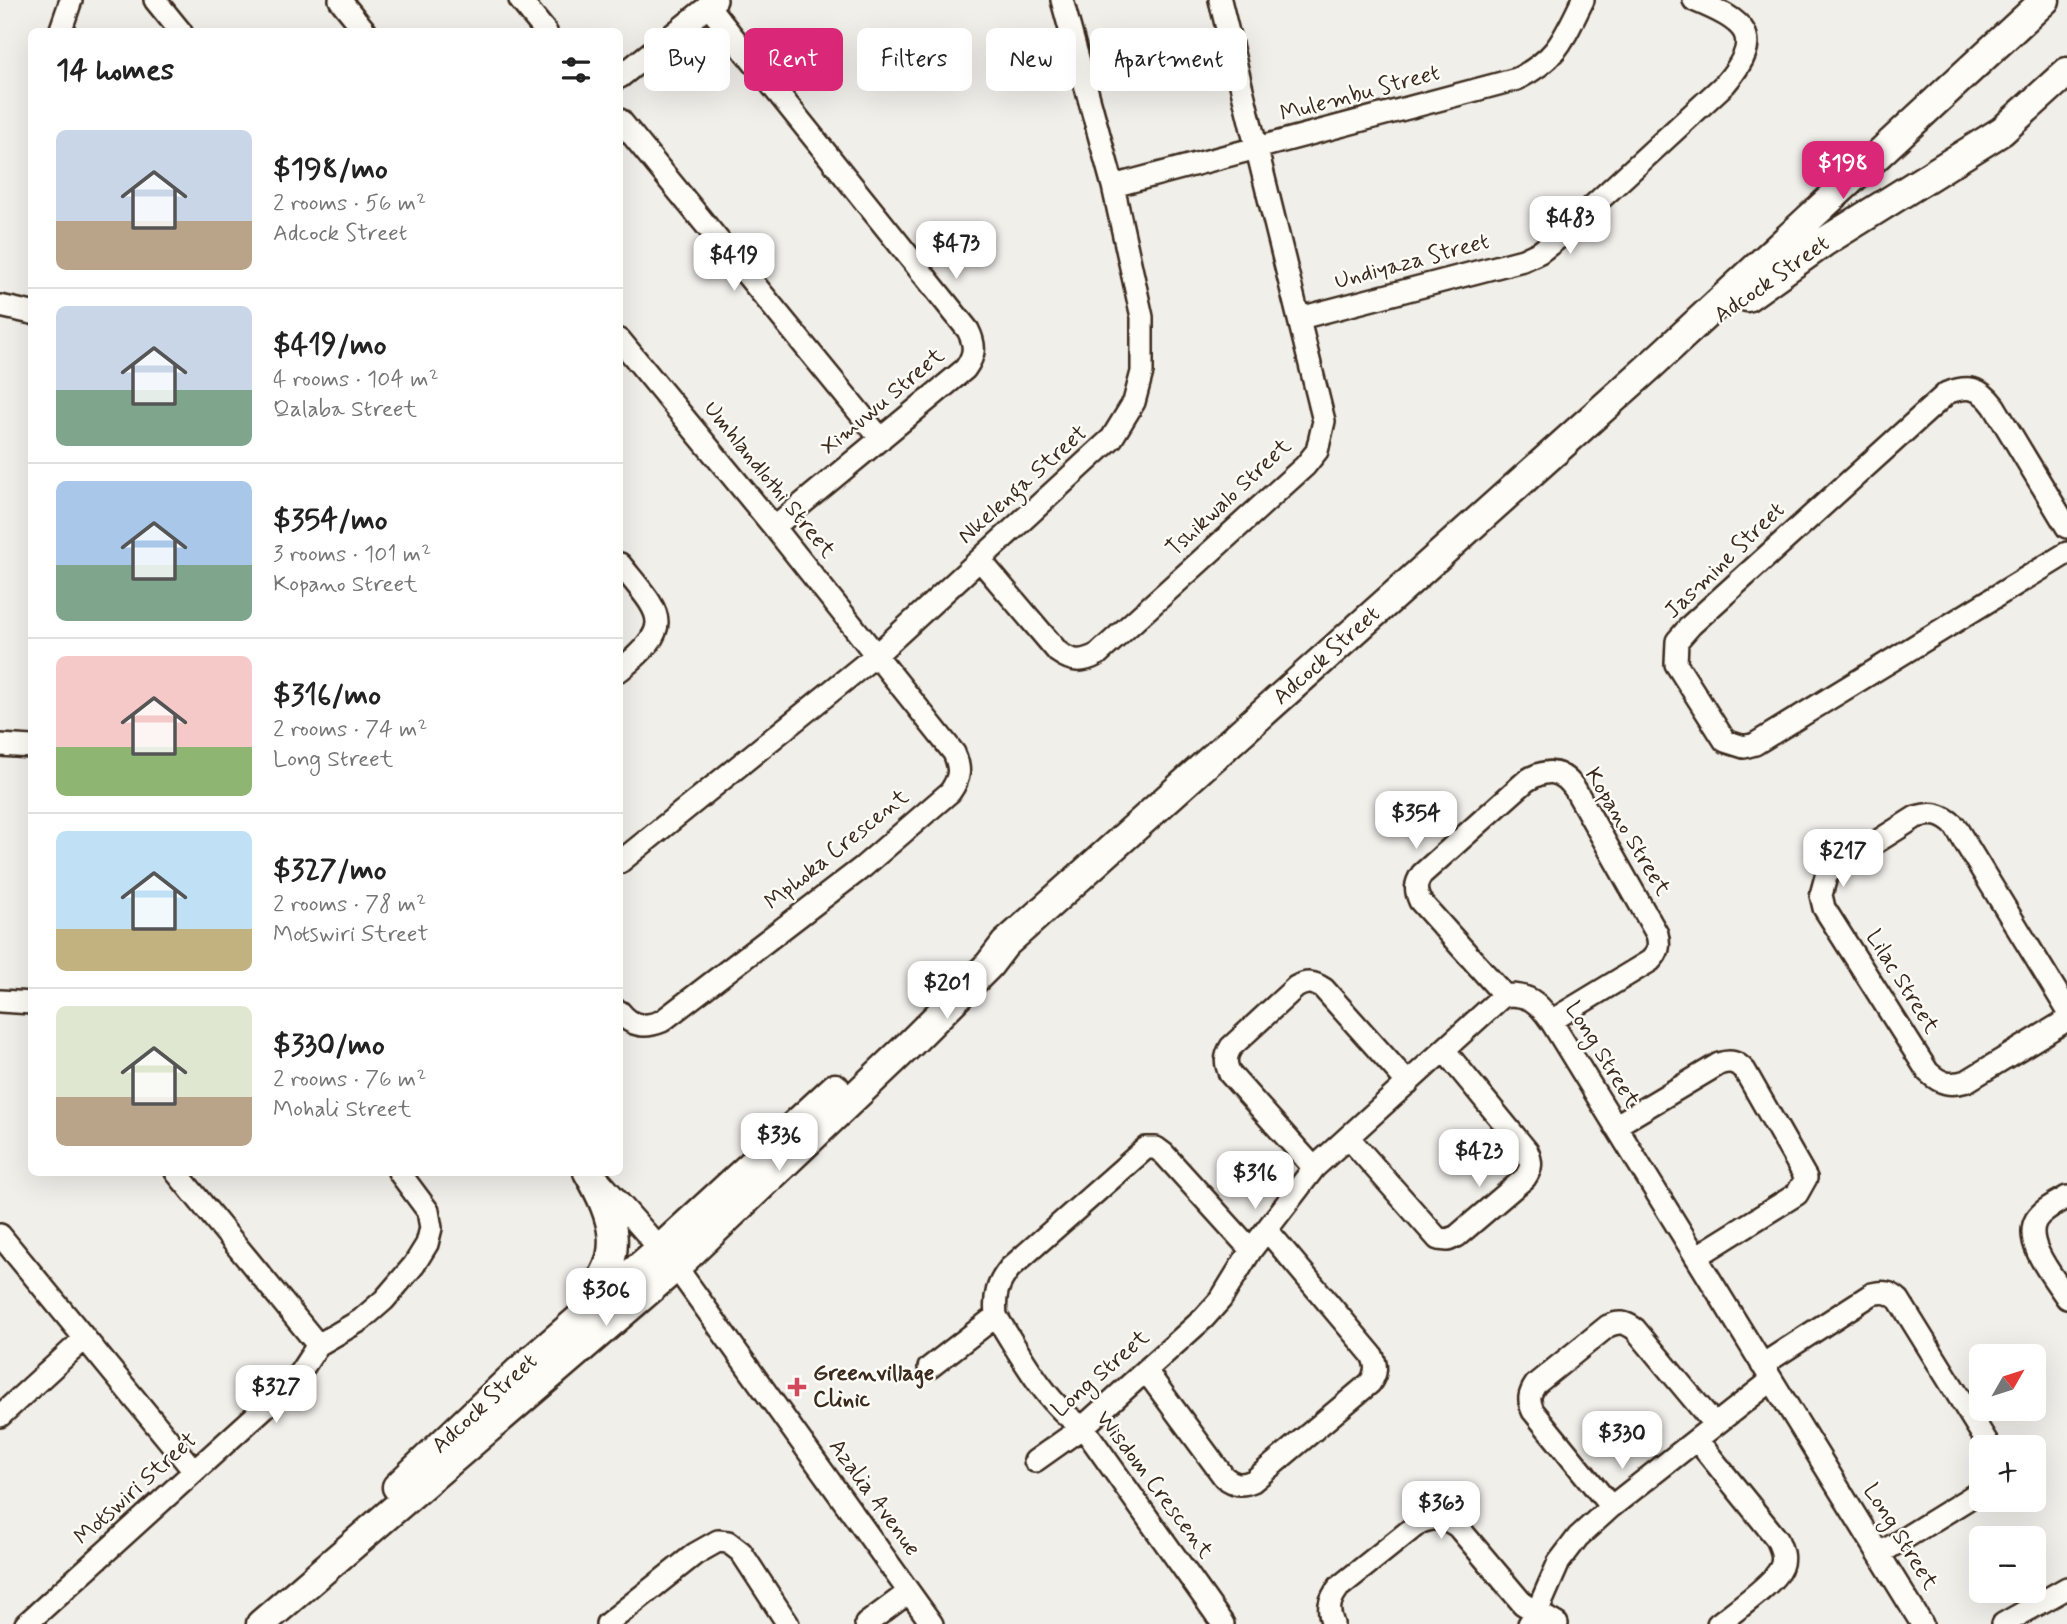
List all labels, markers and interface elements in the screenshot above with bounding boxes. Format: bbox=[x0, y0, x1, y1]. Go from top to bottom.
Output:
chip: Buy bbox=[644, 28, 730, 91]
chip: Rent bbox=[744, 28, 843, 91]
chip: Filters bbox=[857, 28, 972, 91]
chip: New bbox=[986, 28, 1076, 91]
chip: Apartment bbox=[1090, 28, 1247, 91]
text: 14 homes bbox=[56, 51, 174, 90]
icon: filters bbox=[557, 51, 595, 89]
street label: Mulembu Street bbox=[1277, 58, 1443, 130]
pin: $198 bbox=[1802, 142, 1884, 201]
text: $198 bbox=[1818, 149, 1868, 179]
text: $198/mo bbox=[273, 150, 388, 189]
icon: home bbox=[112, 158, 196, 242]
text: 2 rooms · 56 m² bbox=[273, 189, 426, 219]
pin: $483 bbox=[1529, 196, 1611, 256]
text: $483 bbox=[1546, 204, 1594, 234]
text: Adcock Street bbox=[273, 219, 407, 249]
pin: $473 bbox=[915, 222, 997, 281]
street label: Undiyaza Street bbox=[1331, 227, 1493, 297]
text: $473 bbox=[932, 229, 980, 259]
street label: Adcock Street bbox=[1708, 229, 1836, 331]
pin: $419 bbox=[693, 233, 775, 293]
text: $419 bbox=[710, 241, 758, 271]
text: $419/mo bbox=[273, 326, 387, 365]
icon: home bbox=[112, 334, 196, 418]
street label: Ximuwu Street bbox=[815, 341, 951, 463]
text: 4 rooms · 104 m² bbox=[273, 365, 439, 395]
text: Qalaba Street bbox=[273, 395, 417, 425]
street label: Umhlandlothi Street bbox=[696, 395, 842, 565]
street label: Nkelenga Street bbox=[952, 419, 1096, 553]
street label: Tshikwalo Street bbox=[1160, 432, 1299, 564]
street label: Jasmine Street bbox=[1658, 496, 1792, 626]
text: $354/mo bbox=[273, 501, 388, 540]
icon: home bbox=[112, 509, 196, 593]
text: 3 rooms · 101 m² bbox=[273, 540, 431, 570]
text: Kopano Street bbox=[273, 570, 418, 600]
street label: Adcock Street bbox=[1267, 600, 1387, 712]
text: $316/mo bbox=[273, 676, 381, 715]
icon: home bbox=[112, 684, 196, 768]
text: 2 rooms · 74 m² bbox=[273, 715, 428, 745]
text: Long Street bbox=[273, 745, 393, 775]
street label: Kopano Street bbox=[1577, 762, 1677, 902]
street label: Mphoka Crescent bbox=[759, 782, 916, 917]
pin: $354 bbox=[1375, 792, 1457, 851]
text: $354 bbox=[1391, 799, 1441, 829]
pin: $217 bbox=[1802, 830, 1884, 889]
text: $217 bbox=[1819, 837, 1867, 867]
text: $327/mo bbox=[273, 851, 387, 890]
icon: home bbox=[112, 859, 196, 943]
text: 2 rooms · 78 m² bbox=[273, 890, 426, 920]
text: Motswiri Street bbox=[273, 920, 428, 950]
street label: Lilac Street bbox=[1858, 924, 1946, 1040]
pin: $201 bbox=[906, 962, 988, 1021]
text: $201 bbox=[924, 969, 970, 999]
street label: Long Street bbox=[1556, 996, 1647, 1115]
text: $330/mo bbox=[273, 1026, 385, 1065]
icon: home bbox=[112, 1034, 196, 1118]
text: 2 rooms · 76 m² bbox=[273, 1065, 426, 1095]
text: Mohali Street bbox=[273, 1095, 411, 1125]
pin: $336 bbox=[738, 1114, 820, 1173]
text: $336 bbox=[757, 1121, 801, 1151]
pin: $423 bbox=[1438, 1130, 1520, 1189]
text: $423 bbox=[1455, 1137, 1503, 1167]
pin: $316 bbox=[1214, 1152, 1296, 1211]
text: $316 bbox=[1233, 1159, 1277, 1189]
pin: $306 bbox=[565, 1268, 647, 1328]
text: $306 bbox=[582, 1276, 630, 1306]
street label: Long Street bbox=[1046, 1323, 1158, 1426]
north arrow bbox=[1969, 1344, 2046, 1421]
map controls bbox=[1969, 1344, 2046, 1603]
street label: Adcock Street bbox=[426, 1347, 544, 1461]
place label: Greenvillage Clinic bbox=[813, 1359, 934, 1415]
pin: $327 bbox=[235, 1366, 317, 1425]
text: $327 bbox=[252, 1373, 300, 1403]
marker: Greenvillage Clinic bbox=[787, 1377, 807, 1397]
street label: Wisdom Crescent bbox=[1088, 1405, 1220, 1566]
pin: $330 bbox=[1581, 1412, 1663, 1471]
text: $330 bbox=[1598, 1419, 1646, 1449]
street label: Motswiri Street bbox=[68, 1426, 204, 1552]
street label: Azalia Avenue bbox=[821, 1433, 927, 1563]
button: + bbox=[1969, 1435, 2046, 1512]
street label: Long Street bbox=[1854, 1478, 1945, 1597]
pin: $363 bbox=[1400, 1482, 1482, 1541]
text: $363 bbox=[1418, 1489, 1464, 1519]
button: − bbox=[1969, 1526, 2046, 1603]

